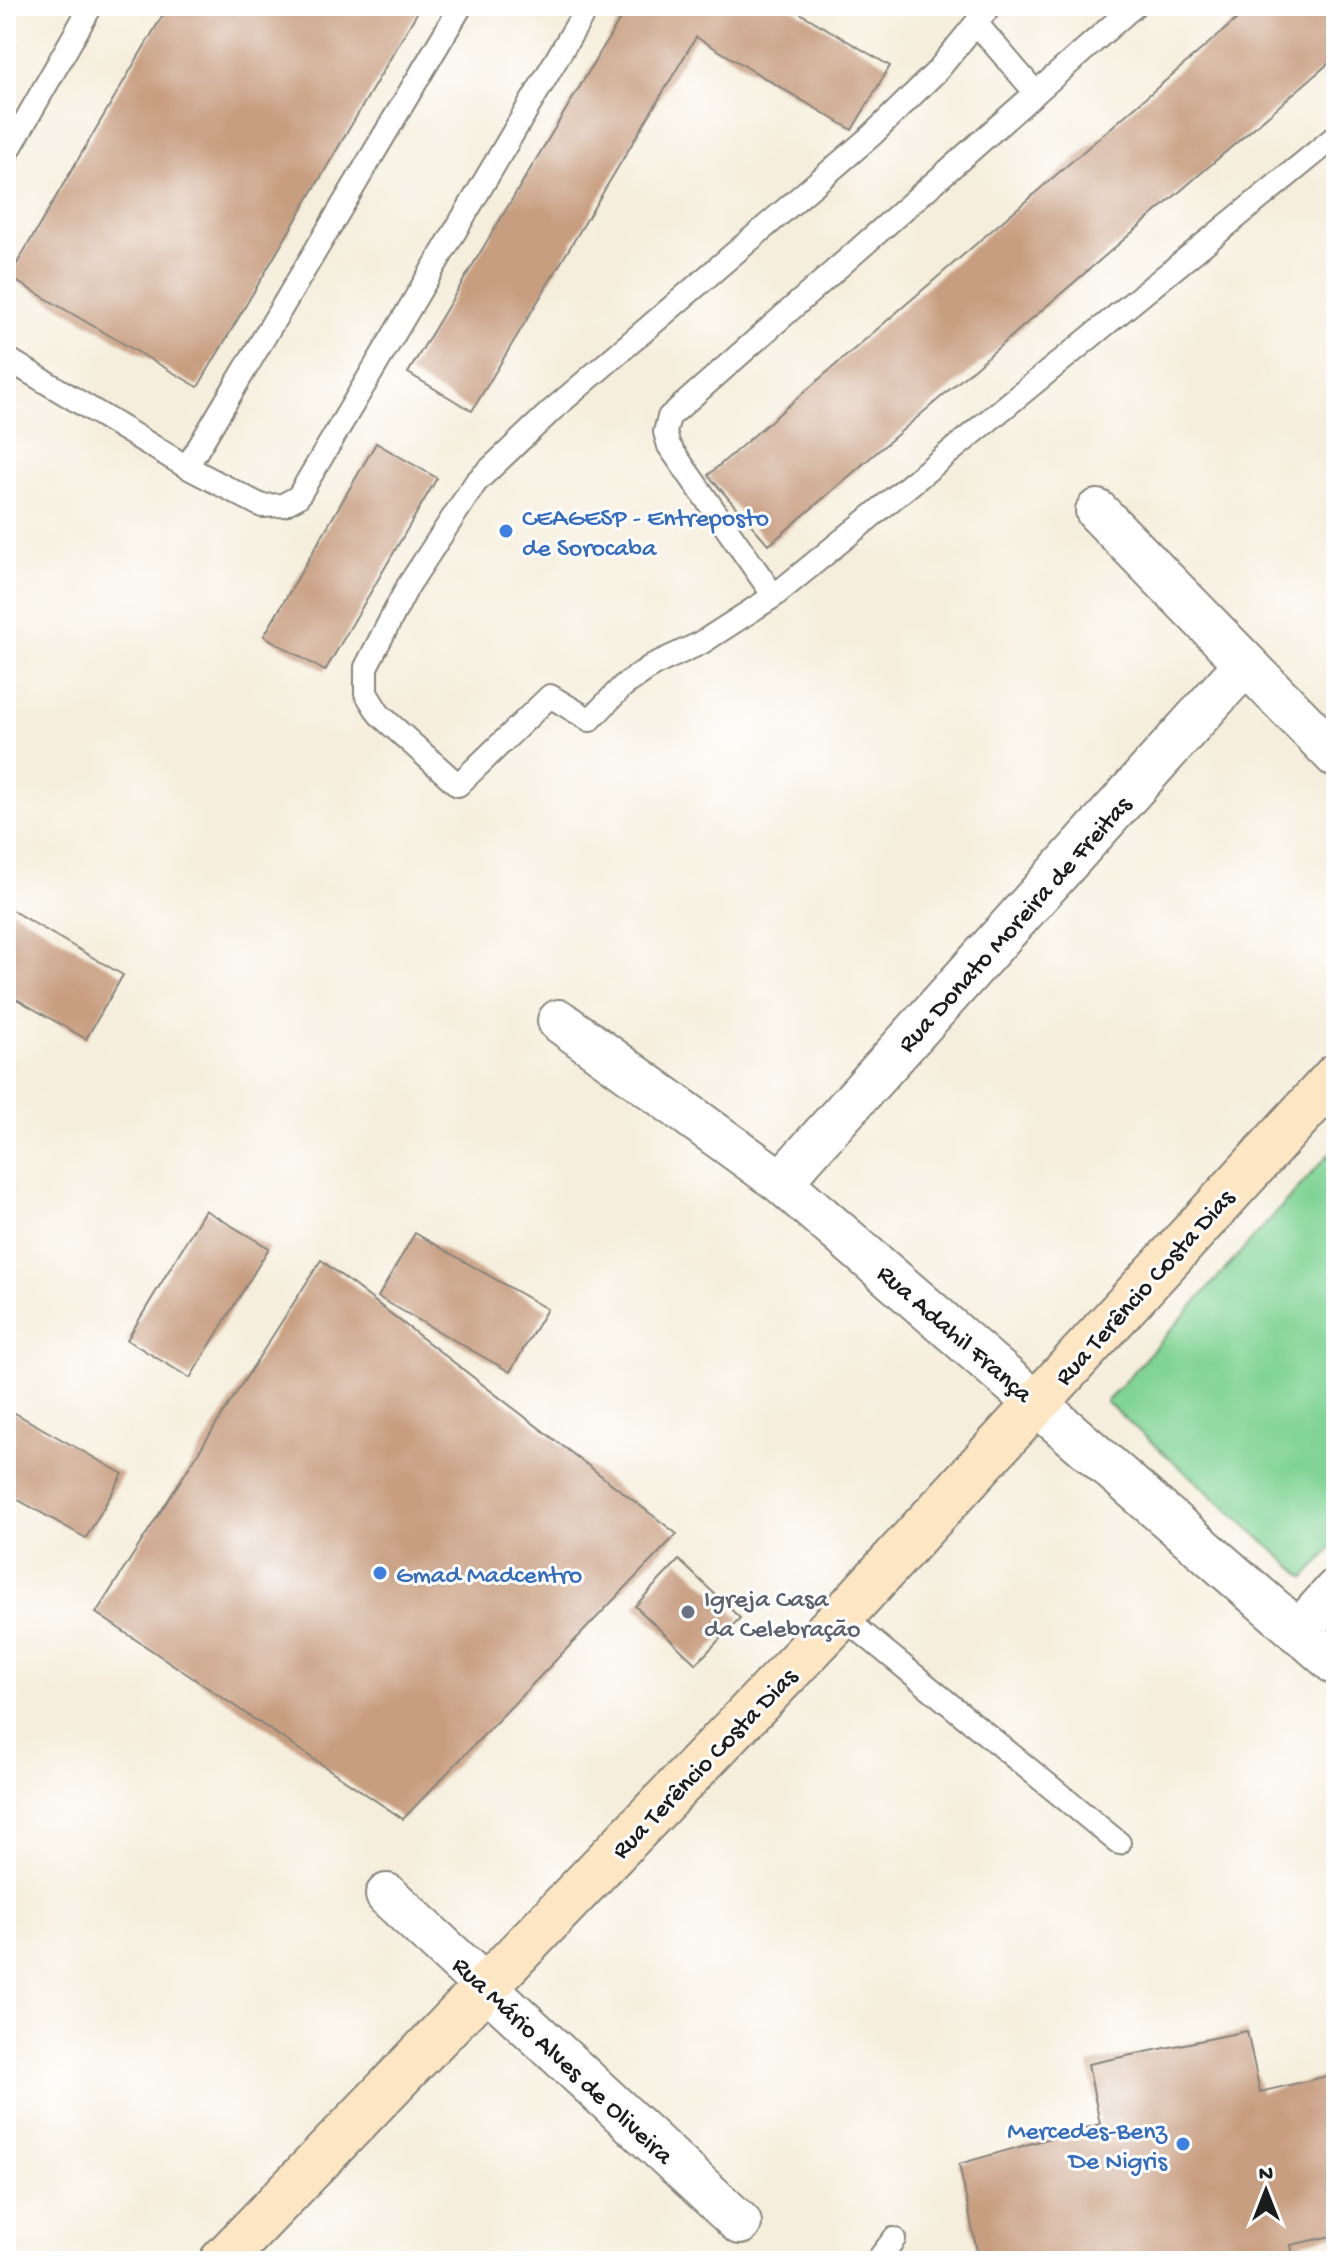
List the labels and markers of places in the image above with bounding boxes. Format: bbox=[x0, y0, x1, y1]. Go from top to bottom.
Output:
place label: CEAGESP - Entreposto de Sorocaba bbox=[522, 505, 769, 566]
marker: CEAGESP - Entreposto de Sorocaba bbox=[497, 522, 515, 540]
place label: Gmad Madcentro bbox=[396, 1562, 582, 1593]
marker: Gmad Madcentro bbox=[371, 1564, 389, 1582]
place label: Igreja Casa da Celebração bbox=[704, 1586, 861, 1647]
marker: Igreja Casa da Celebração bbox=[679, 1603, 697, 1621]
place label: Mercedes-Benz De Nigris bbox=[1007, 2118, 1169, 2179]
marker: Mercedes-Benz De Nigris bbox=[1174, 2135, 1192, 2153]

